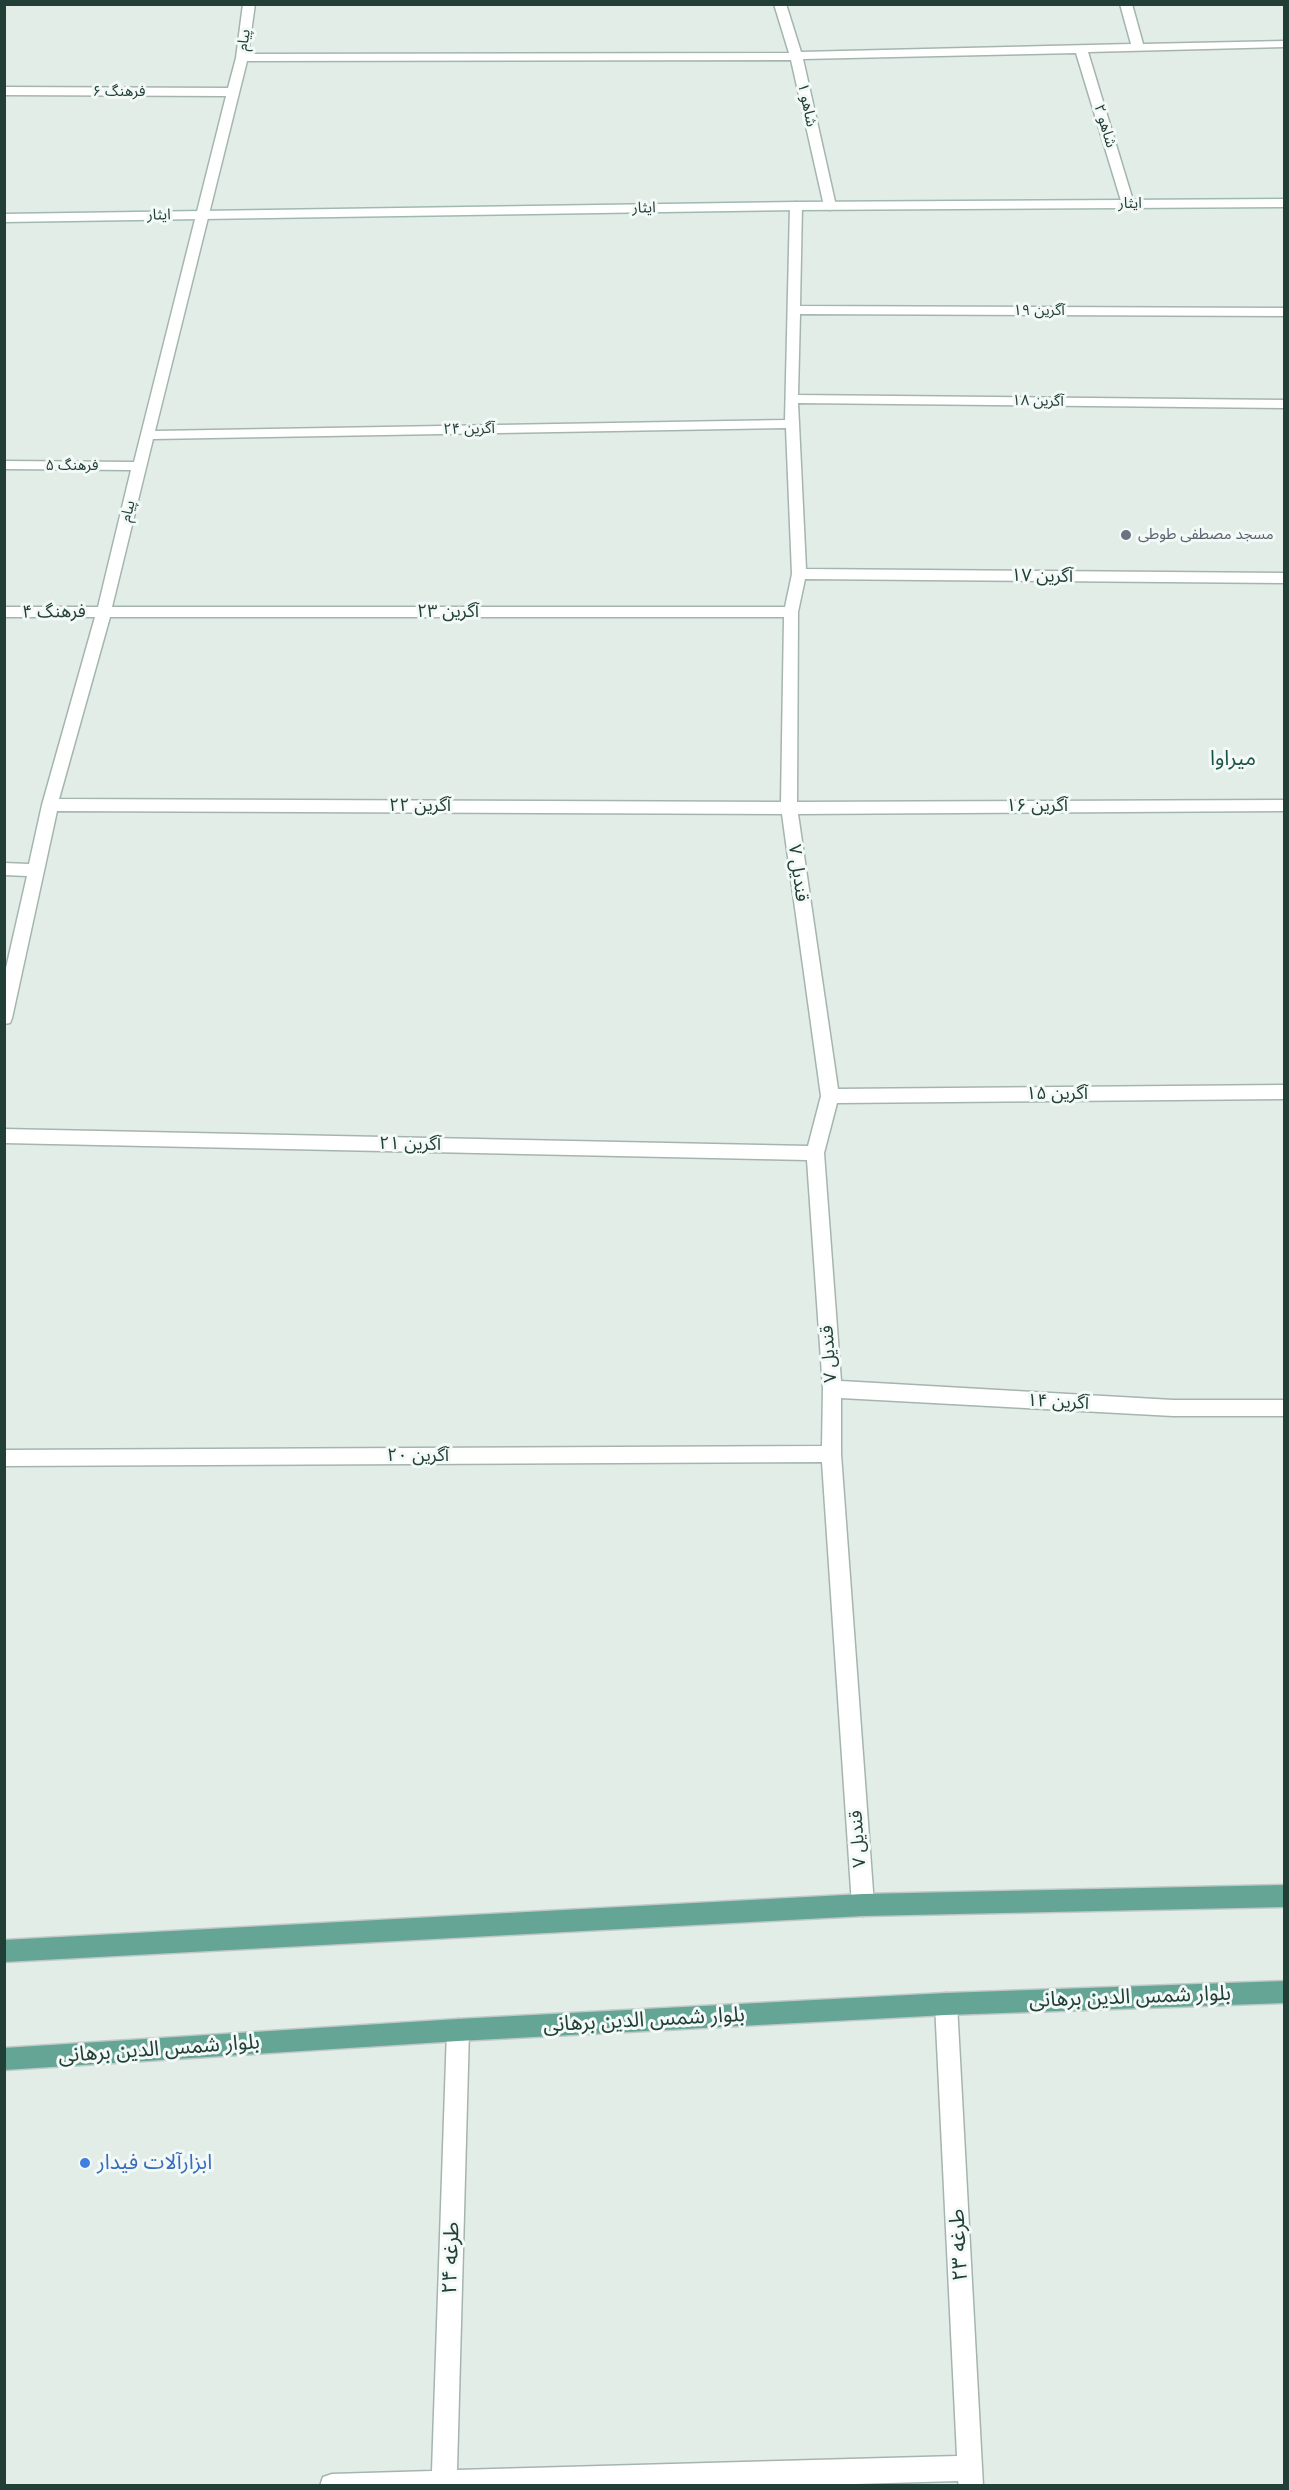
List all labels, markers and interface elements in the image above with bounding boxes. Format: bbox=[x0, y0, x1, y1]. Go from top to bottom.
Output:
street label: پیام bbox=[234, 28, 254, 52]
street label: شاهو ۱ bbox=[794, 81, 820, 129]
street label: فرهنگ ۶ bbox=[93, 83, 145, 101]
street label: شاهو ۲ bbox=[1090, 102, 1120, 150]
street label: ایثار bbox=[1118, 195, 1142, 213]
street label: ایثار bbox=[632, 199, 656, 217]
street label: ایثار bbox=[147, 206, 171, 224]
street label: آگرین ۱۹ bbox=[1013, 302, 1065, 320]
street label: آگرین ۱۸ bbox=[1012, 392, 1064, 410]
street label: آگرین ۲۴ bbox=[443, 420, 495, 438]
street label: فرهنگ ۵ bbox=[46, 457, 98, 475]
street label: پیام bbox=[117, 498, 139, 524]
place label: مسجد مصطفی طوطی bbox=[1138, 526, 1274, 544]
marker: مسجد مصطفی طوطی bbox=[1119, 528, 1133, 542]
street label: آگرین ۱۷ bbox=[1011, 565, 1073, 587]
street label: فرهنگ ۴ bbox=[22, 601, 86, 623]
street label: آگرین ۲۳ bbox=[417, 601, 479, 623]
district label: میراوا bbox=[1210, 746, 1256, 772]
street label: آگرین ۲۲ bbox=[389, 795, 451, 817]
street label: آگرین ۱۶ bbox=[1006, 795, 1068, 817]
street label: ۷ قندیل bbox=[783, 843, 813, 903]
street label: آگرین ۱۵ bbox=[1026, 1083, 1088, 1105]
street label: آگرین ۲۱ bbox=[379, 1133, 441, 1155]
street label: ۷ قندیل bbox=[816, 1325, 842, 1383]
street label: آگرین ۱۴ bbox=[1026, 1390, 1090, 1414]
street label: آگرین ۲۰ bbox=[387, 1445, 449, 1467]
street label: ۷ قندیل bbox=[845, 1810, 871, 1868]
street label: بلوار شمس الدین برهانی bbox=[1029, 1981, 1231, 2013]
street label: بلوار شمس الدین برهانی bbox=[543, 2002, 745, 2038]
street label: بلوار شمس الدین برهانی bbox=[57, 2029, 261, 2069]
place label: ابزارآلات فیدار bbox=[97, 2150, 212, 2176]
marker: ابزارآلات فیدار bbox=[78, 2156, 92, 2170]
street label: طرغه ۲۳ bbox=[945, 2208, 973, 2282]
street label: طرغه ۲۴ bbox=[437, 2221, 465, 2295]

